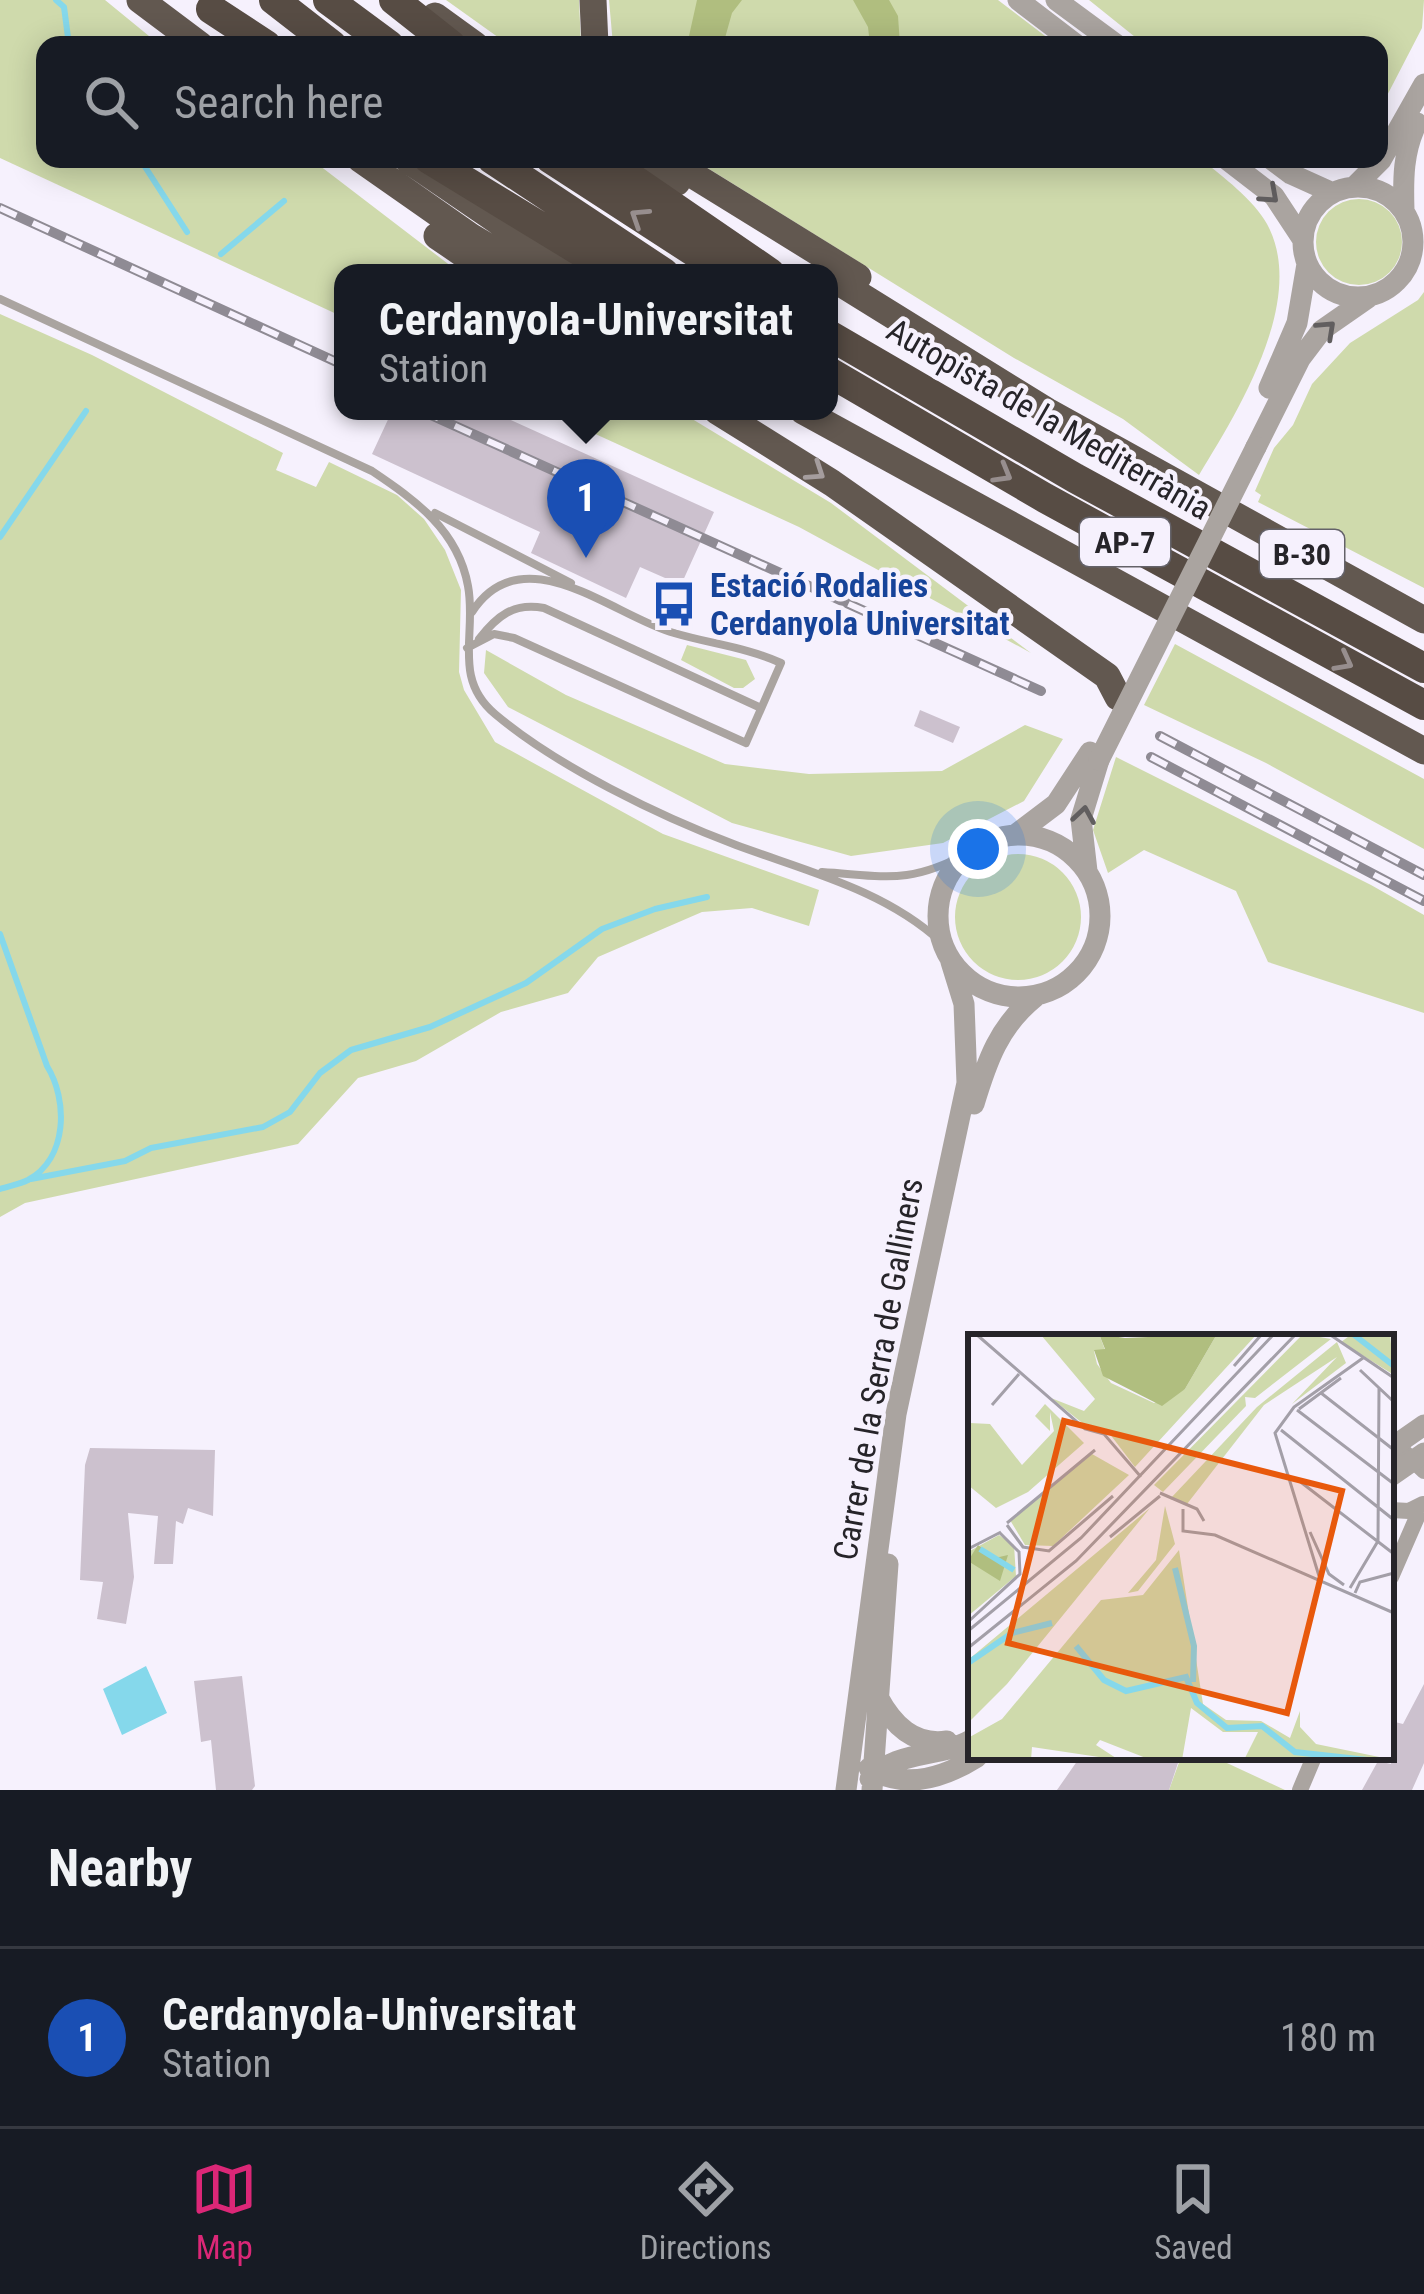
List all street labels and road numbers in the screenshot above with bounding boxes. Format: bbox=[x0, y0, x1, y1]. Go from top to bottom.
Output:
street label: Autopista de la Mediterrània bbox=[880, 310, 1218, 528]
road number: AP-7 bbox=[1080, 518, 1170, 566]
road number: B-30 bbox=[1260, 530, 1344, 578]
street label: Carrer de la Serra de Galliners bbox=[825, 1175, 931, 1563]

